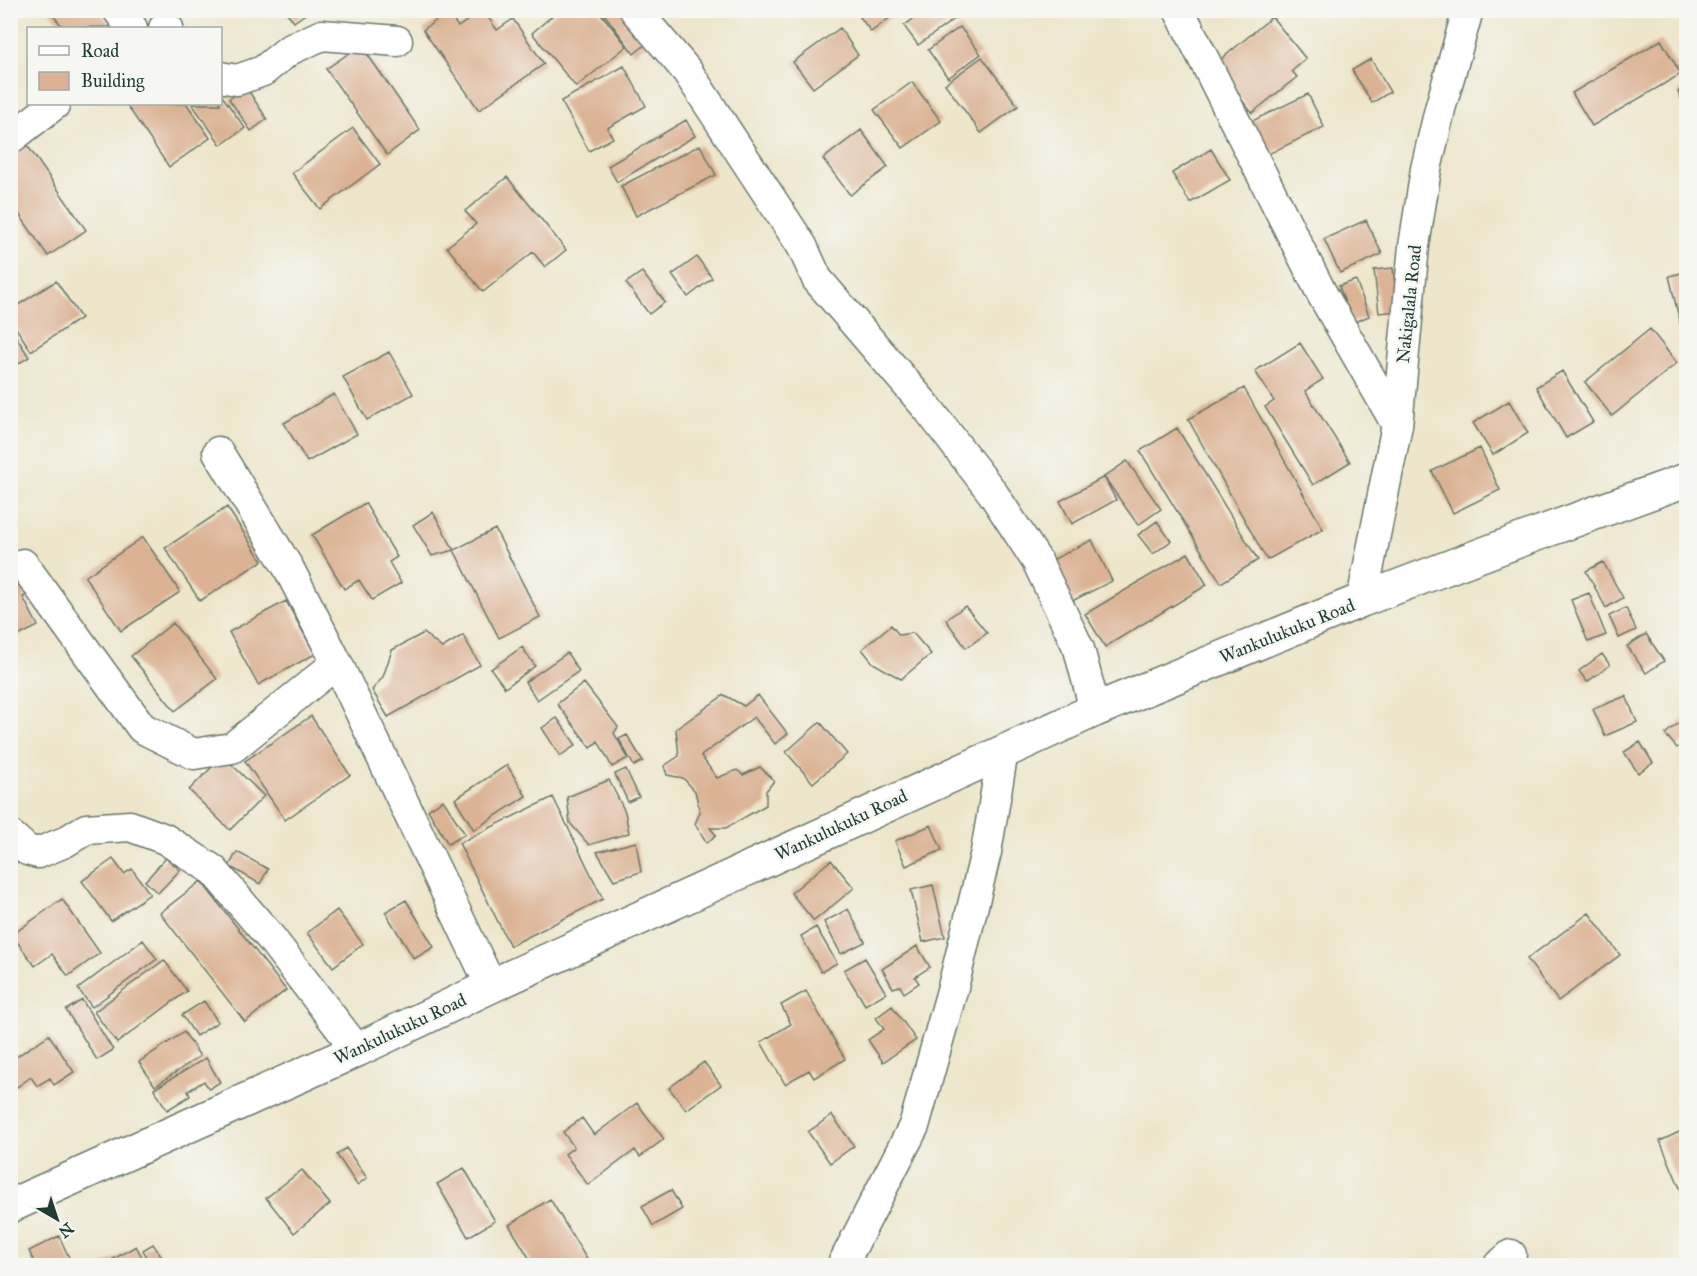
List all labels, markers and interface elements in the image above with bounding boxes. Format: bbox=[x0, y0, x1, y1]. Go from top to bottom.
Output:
legend bbox=[27, 27, 222, 105]
text: Road bbox=[81, 40, 119, 62]
text: Building bbox=[81, 70, 145, 93]
street label: Nakigalala Road bbox=[1392, 244, 1427, 364]
street label: Wankulukuku Road bbox=[1216, 594, 1358, 668]
street label: Wankulukuku Road bbox=[771, 785, 911, 865]
street label: Wankulukuku Road bbox=[330, 989, 470, 1069]
north arrow bbox=[27, 1189, 87, 1249]
text: N bbox=[55, 1219, 77, 1242]

